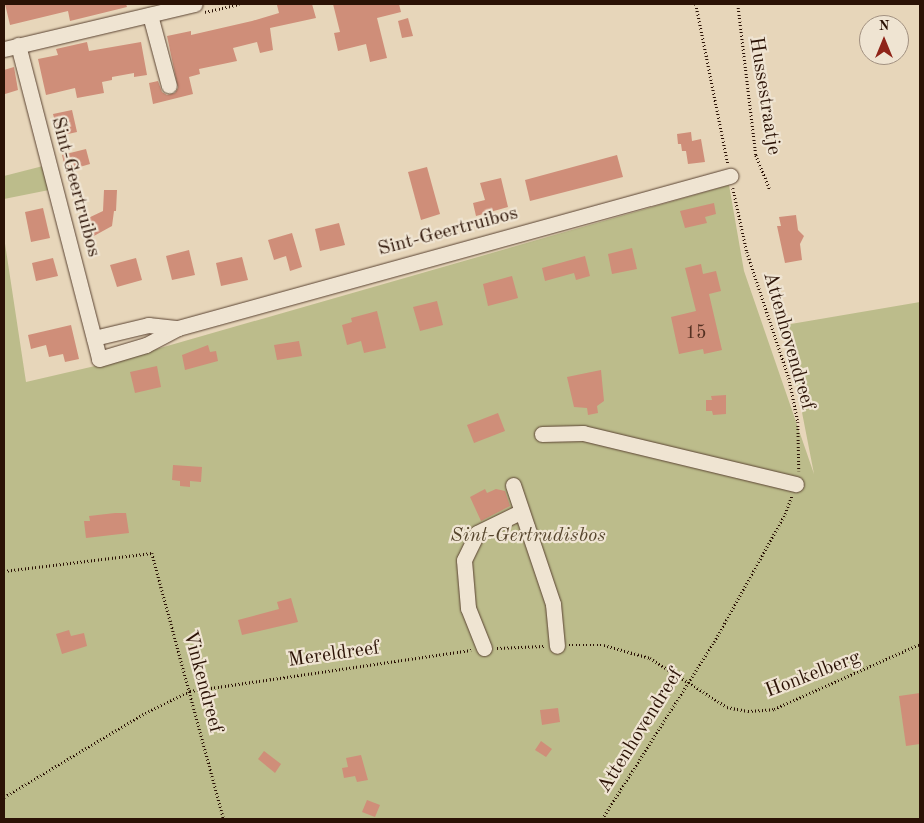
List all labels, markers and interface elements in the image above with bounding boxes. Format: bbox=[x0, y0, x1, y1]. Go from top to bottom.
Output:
north arrow bbox=[859, 15, 909, 65]
text: N bbox=[879, 19, 889, 33]
street label: Hussestraatje bbox=[743, 35, 785, 157]
street label: Sint-Geertruibos bbox=[45, 114, 105, 260]
street label: Sint-Geertruibos bbox=[375, 202, 521, 262]
street label: Attenhovendreef bbox=[757, 269, 819, 413]
house number: 15 bbox=[686, 322, 706, 344]
park label: Sint-Gertrudisbos bbox=[450, 524, 606, 548]
street label: Vinkendreef bbox=[177, 628, 227, 736]
street label: Mereldreef bbox=[287, 637, 381, 673]
street label: Honkelberg bbox=[762, 646, 864, 704]
street label: Attenhovendreef bbox=[593, 664, 689, 798]

